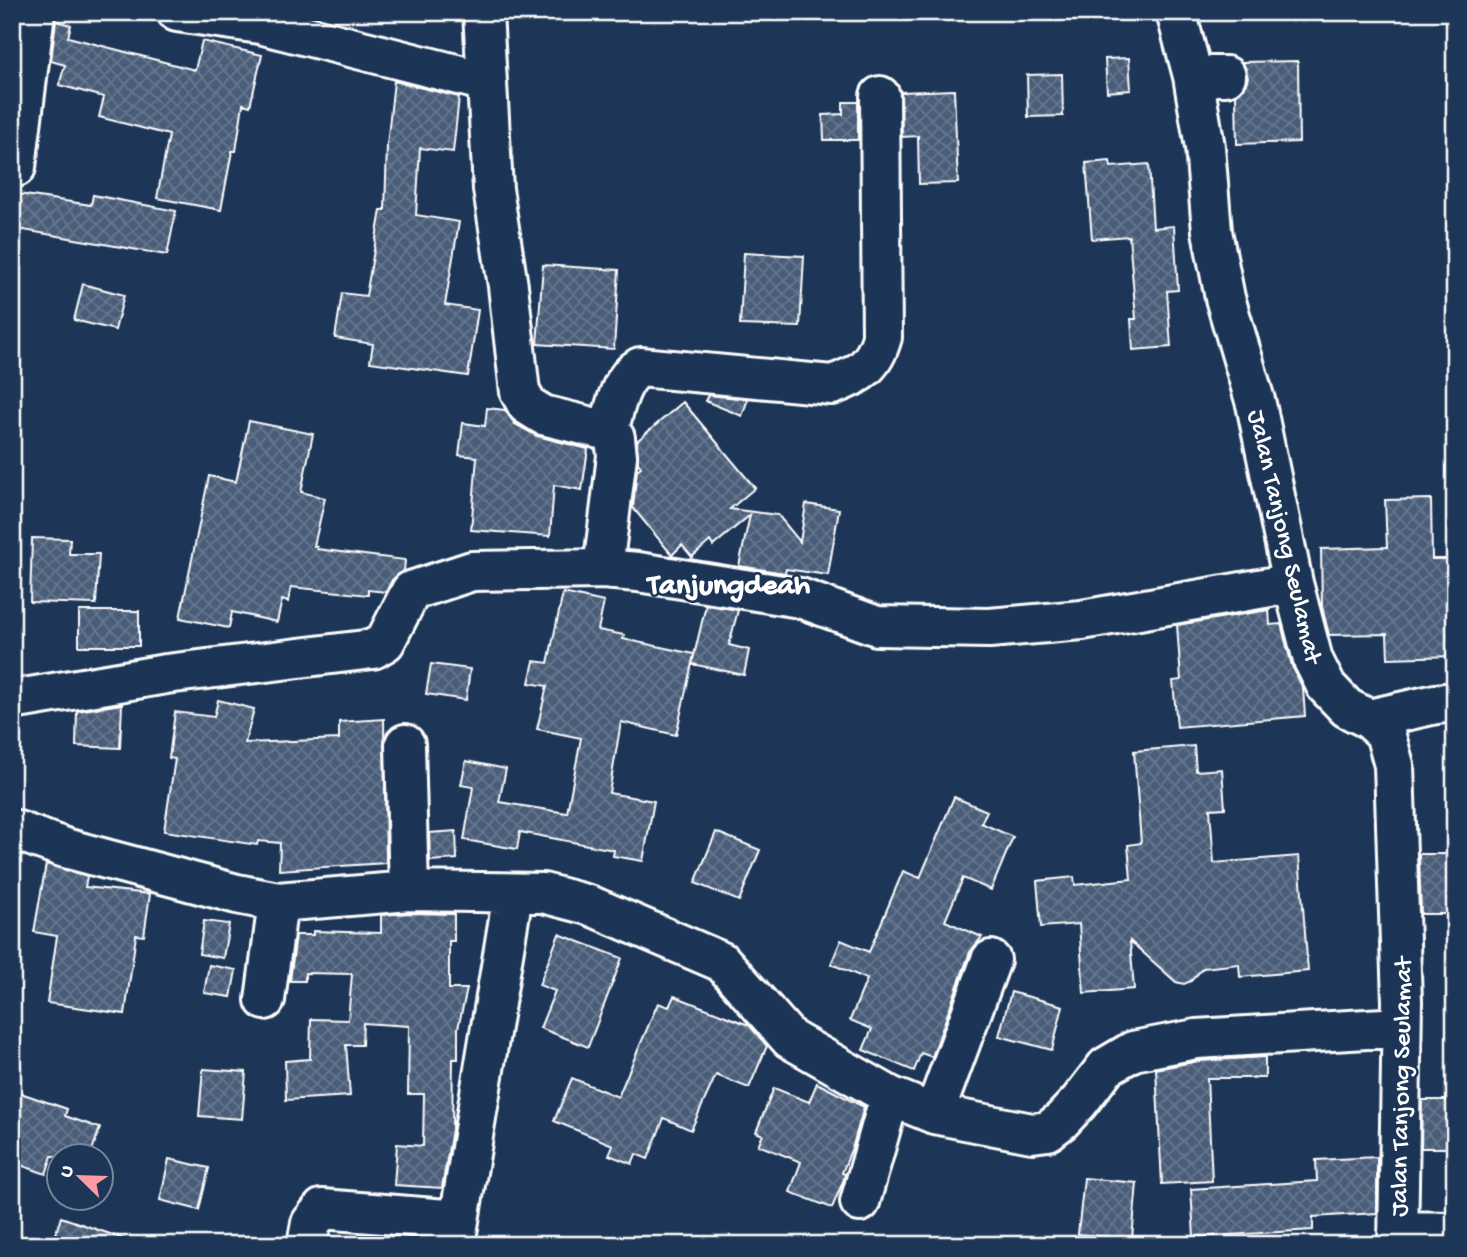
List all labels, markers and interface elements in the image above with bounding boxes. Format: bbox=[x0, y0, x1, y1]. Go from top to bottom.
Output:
street label: Jalan Tanjong Seulamat bbox=[1238, 407, 1327, 669]
district label: Tanjungdeah bbox=[646, 570, 810, 605]
street label: Jalan Tanjong Seulamat bbox=[1386, 955, 1421, 1217]
north arrow bbox=[46, 1142, 116, 1212]
text: U bbox=[55, 1162, 80, 1181]

